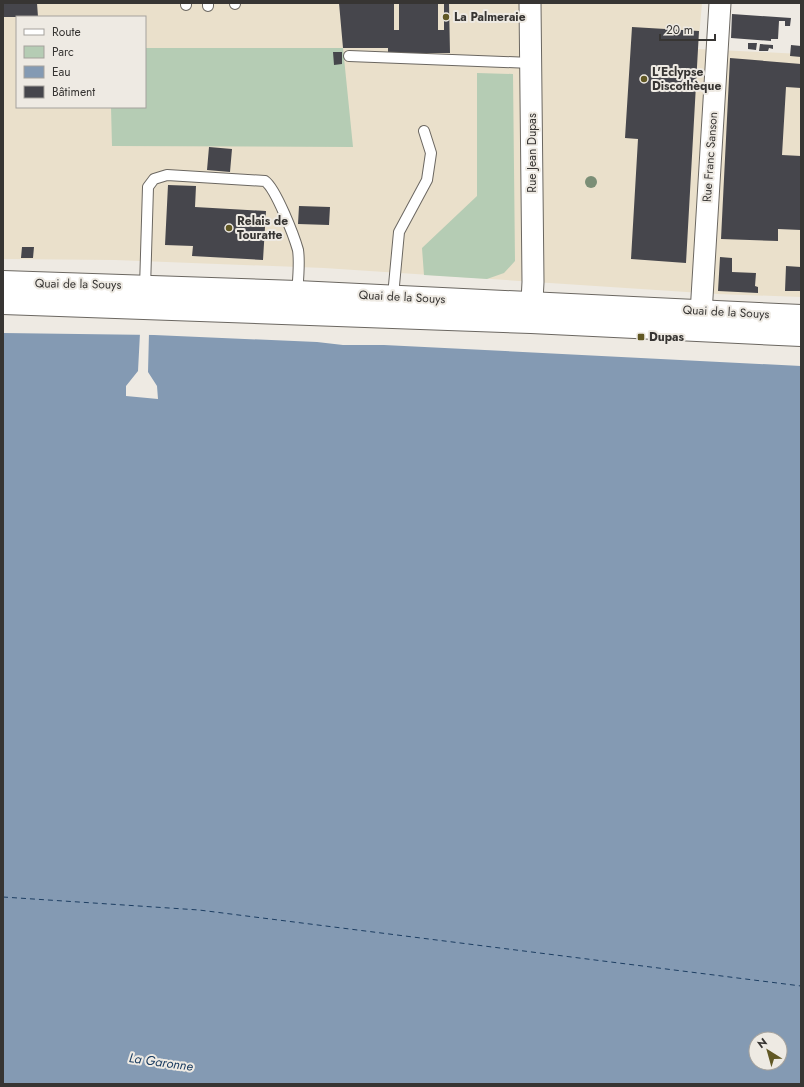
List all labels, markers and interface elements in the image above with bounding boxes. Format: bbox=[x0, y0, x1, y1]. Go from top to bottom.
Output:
place label: La Palmeraie bbox=[454, 8, 526, 26]
marker: La Palmeraie bbox=[441, 12, 451, 22]
legend bbox=[16, 16, 146, 108]
scale bar bbox=[660, 16, 715, 42]
text: 20 m bbox=[666, 21, 693, 39]
text: Route bbox=[52, 23, 81, 41]
text: Parc bbox=[52, 43, 74, 61]
text: Eau bbox=[52, 63, 71, 81]
place label: L'Eclypse Discothèque bbox=[652, 63, 721, 95]
marker: L'Eclypse Discothèque bbox=[639, 74, 649, 84]
text: Bâtiment bbox=[52, 83, 95, 101]
street label: Rue Franc Sanson bbox=[698, 111, 722, 203]
street label: Rue Jean Dupas bbox=[523, 113, 541, 193]
place label: Relais de Touratte bbox=[237, 212, 288, 244]
marker: Relais de Touratte bbox=[224, 223, 234, 233]
street label: Quai de la Souys bbox=[35, 274, 122, 294]
street label: Quai de la Souys bbox=[358, 286, 446, 308]
street label: Quai de la Souys bbox=[682, 301, 770, 323]
place label: Dupas bbox=[649, 328, 685, 346]
marker: Dupas bbox=[636, 332, 646, 342]
north arrow bbox=[748, 1031, 788, 1071]
text: N bbox=[754, 1034, 770, 1052]
water label: La Garonne bbox=[128, 1048, 195, 1076]

